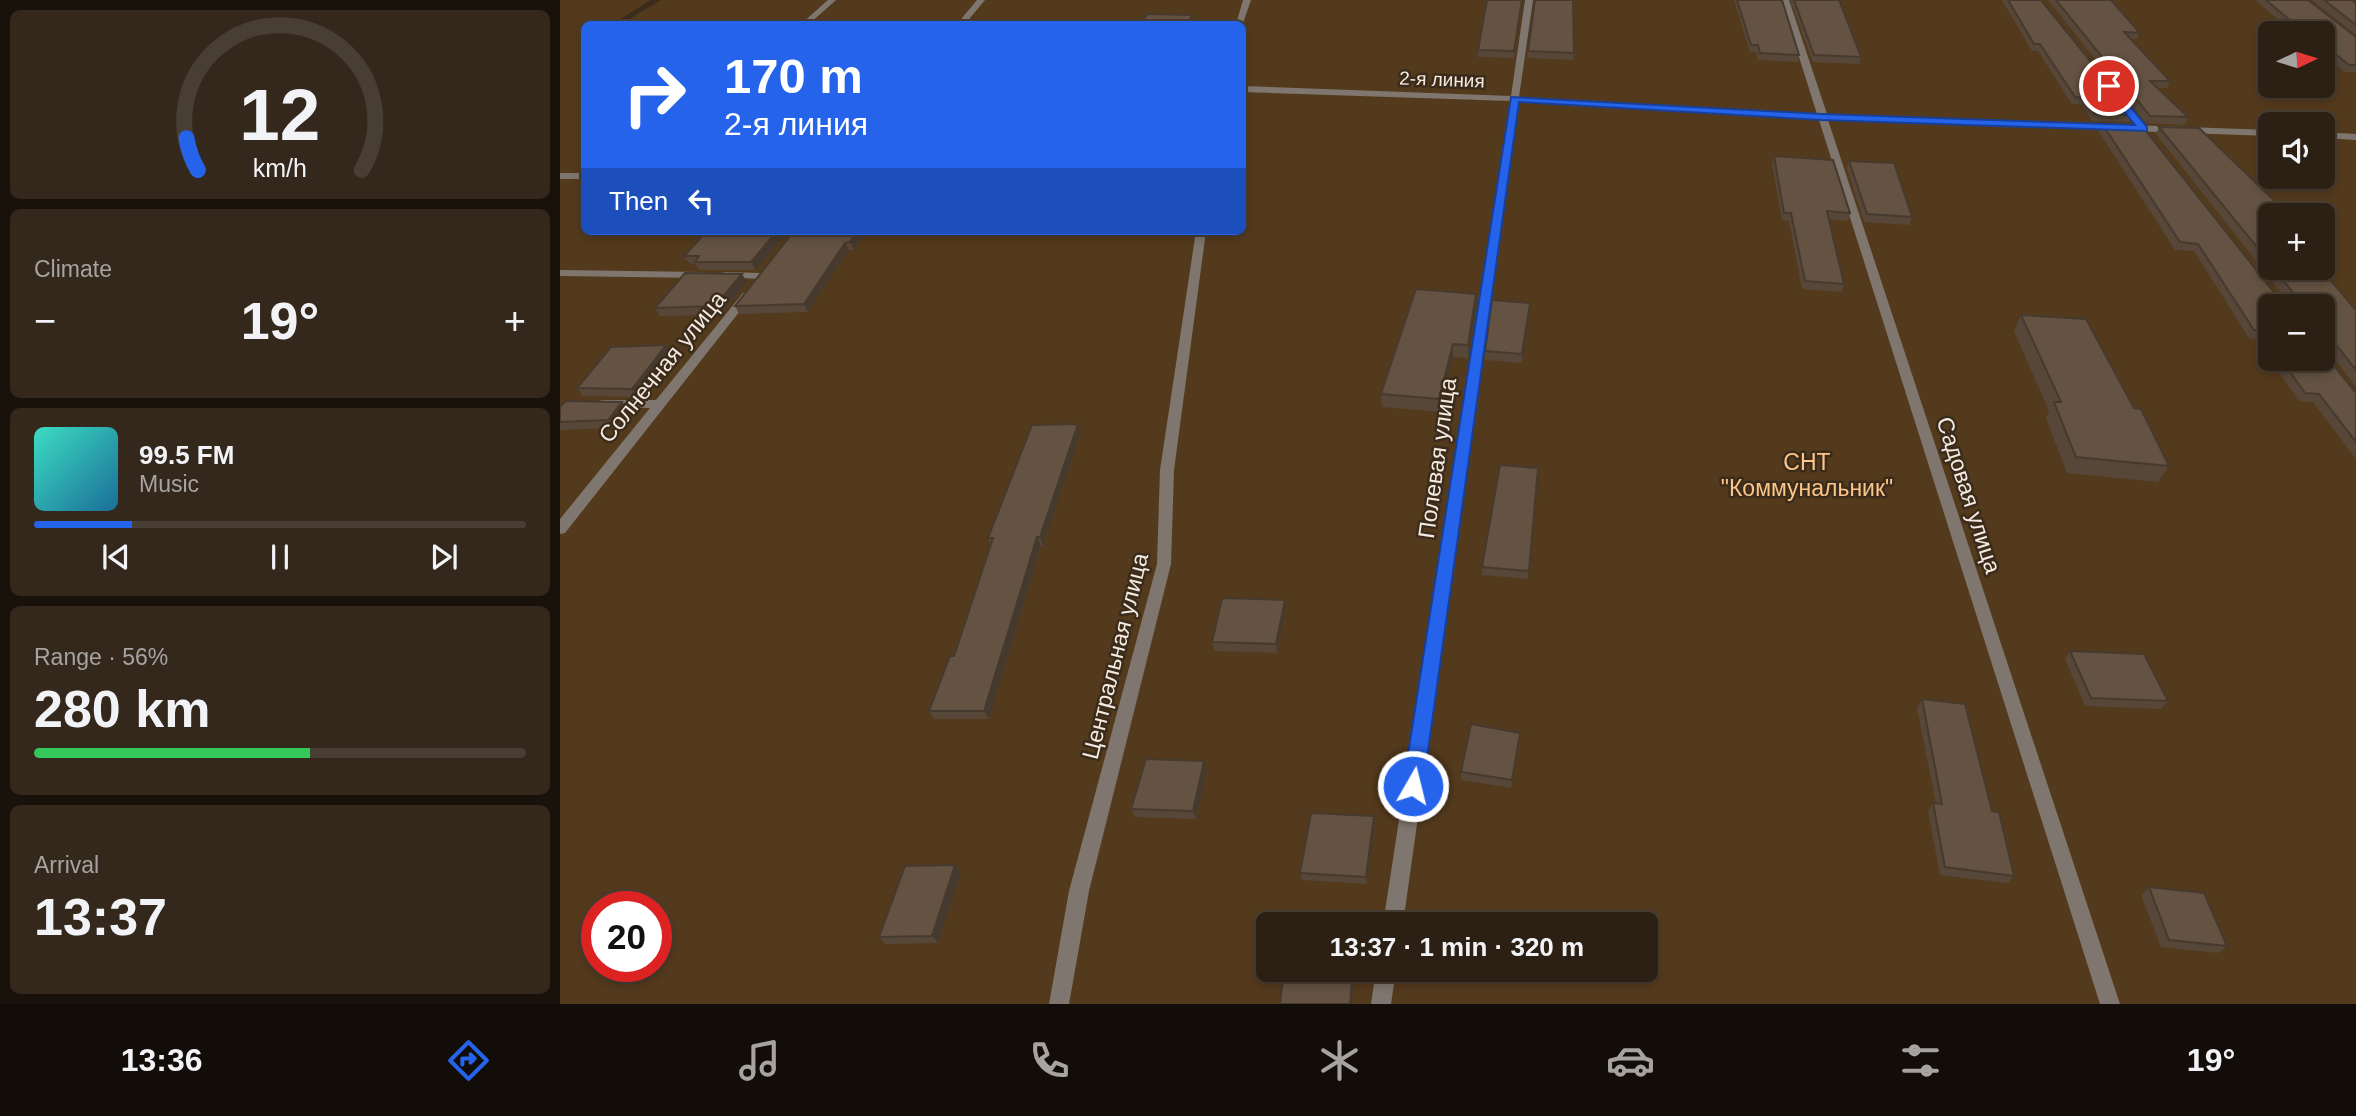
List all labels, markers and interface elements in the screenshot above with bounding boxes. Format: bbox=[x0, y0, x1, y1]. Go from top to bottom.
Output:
north arrow bbox=[2258, 21, 2334, 98]
map controls bbox=[2258, 21, 2335, 371]
icon: right bbox=[609, 49, 700, 140]
text: 170 m bbox=[724, 49, 863, 103]
pin bbox=[2079, 56, 2139, 116]
icon: arrive bbox=[2090, 67, 2128, 105]
street label: 2-я линия bbox=[1399, 68, 1485, 91]
text: 12 bbox=[240, 75, 320, 156]
text: 2-я линия bbox=[724, 106, 868, 142]
button: sound bbox=[2258, 112, 2335, 189]
text: km/h bbox=[253, 154, 307, 182]
icon: left bbox=[682, 182, 720, 220]
text: Then bbox=[609, 186, 668, 216]
button: + bbox=[2258, 203, 2335, 280]
text: Climate bbox=[34, 256, 112, 282]
street label: Солнечная улица bbox=[593, 286, 731, 448]
text: 19° bbox=[241, 292, 319, 350]
button: − bbox=[2258, 294, 2335, 371]
text: − bbox=[34, 300, 56, 342]
text: + bbox=[504, 300, 526, 342]
street label: Полевая улица bbox=[1413, 376, 1461, 540]
street label: Садовая улица bbox=[1931, 414, 2007, 577]
text: 99.5 FM bbox=[139, 440, 234, 470]
park label: СНТ "Коммунальник" bbox=[1721, 449, 1893, 501]
text: Music bbox=[139, 471, 199, 497]
icon: previous bbox=[97, 538, 135, 576]
icon: pause bbox=[261, 538, 299, 576]
icon: next bbox=[425, 538, 463, 576]
street label: Центральная улица bbox=[1077, 550, 1153, 762]
text: Range · 56% bbox=[34, 644, 168, 670]
text: 280 km bbox=[34, 680, 210, 738]
position arrow bbox=[1376, 749, 1450, 823]
text: Arrival bbox=[34, 852, 99, 878]
text: 13:37 bbox=[34, 888, 167, 946]
speed limit sign: 20 bbox=[581, 891, 672, 982]
text: 13:37 · 1 min · 320 m bbox=[1330, 932, 1584, 962]
icon: directions bbox=[444, 1036, 493, 1085]
icon: music bbox=[735, 1036, 784, 1085]
icon: phone bbox=[1025, 1036, 1074, 1085]
icon: climate bbox=[1315, 1036, 1364, 1085]
icon: car bbox=[1606, 1036, 1655, 1085]
icon: filters bbox=[1896, 1036, 1945, 1085]
text: 13:36 bbox=[121, 1042, 203, 1078]
text: 19° bbox=[2187, 1042, 2235, 1078]

